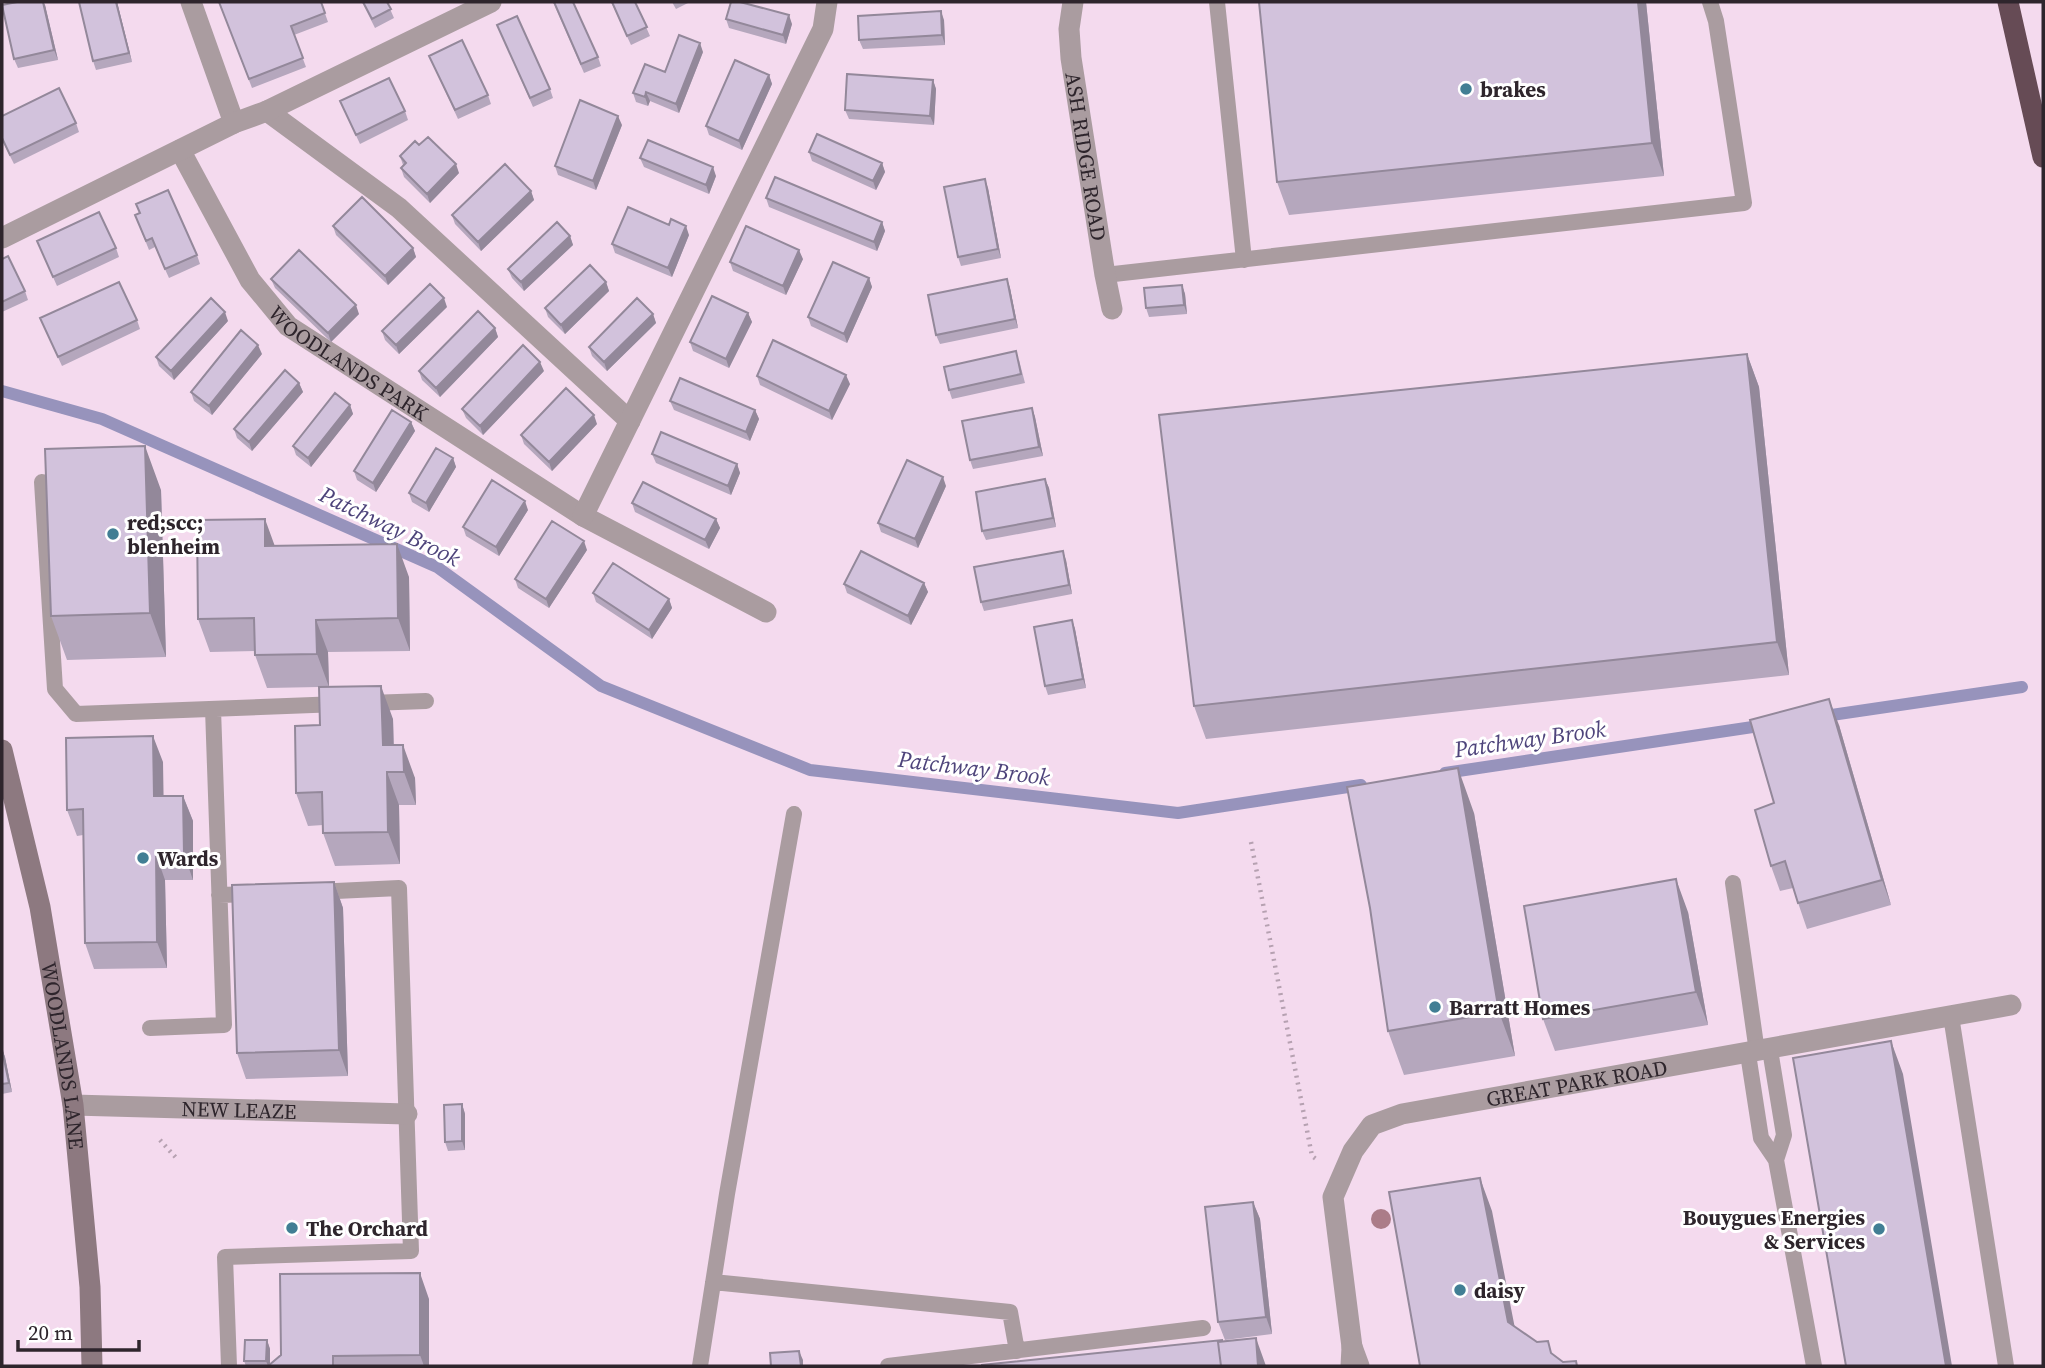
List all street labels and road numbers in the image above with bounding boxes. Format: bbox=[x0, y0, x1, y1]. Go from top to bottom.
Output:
street label: ASH RIDGE ROAD bbox=[1059, 70, 1114, 243]
street label: WOODLANDS PARK bbox=[262, 299, 434, 427]
street label: WOODLANDS LANE bbox=[35, 960, 92, 1151]
street label: GREAT PARK ROAD bbox=[1484, 1052, 1670, 1113]
street label: NEW LEAZE bbox=[181, 1093, 297, 1126]

